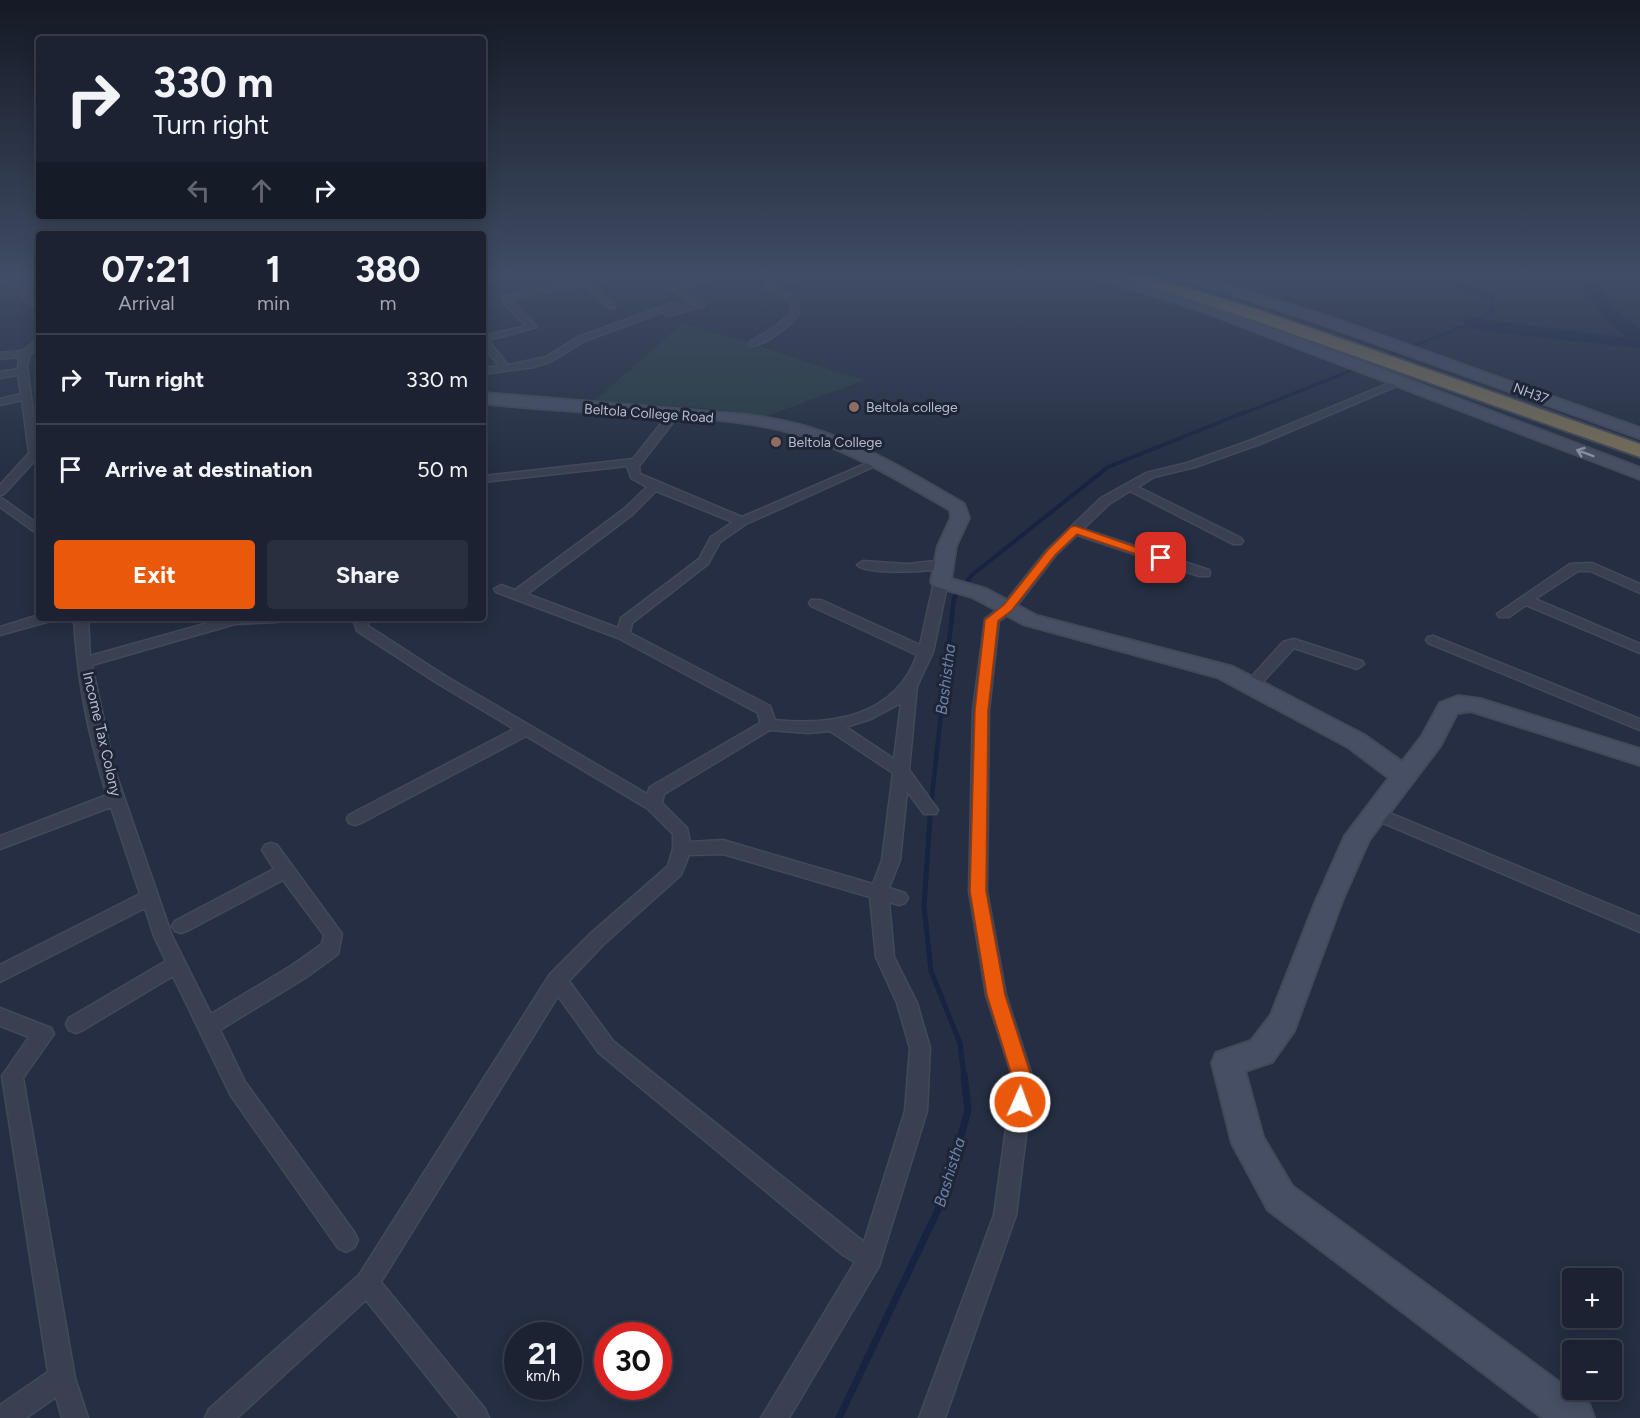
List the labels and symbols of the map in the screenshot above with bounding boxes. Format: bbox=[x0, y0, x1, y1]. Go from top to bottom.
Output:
street label: NH37 bbox=[1511, 379, 1551, 408]
place label: Beltola college bbox=[866, 399, 958, 416]
street label: Beltola College Road bbox=[584, 400, 714, 427]
marker: Beltola college bbox=[847, 400, 861, 414]
place label: Beltola College bbox=[788, 434, 883, 451]
marker: Beltola College bbox=[769, 435, 783, 449]
one-way arrow bbox=[1577, 446, 1595, 457]
pin bbox=[1135, 532, 1186, 583]
water label: Bashistha bbox=[932, 642, 959, 716]
street label: Income Tax Colony bbox=[79, 670, 125, 798]
position arrow bbox=[988, 1070, 1052, 1134]
water label: Bashistha bbox=[930, 1135, 969, 1209]
speed limit sign: 30 bbox=[594, 1322, 672, 1400]

